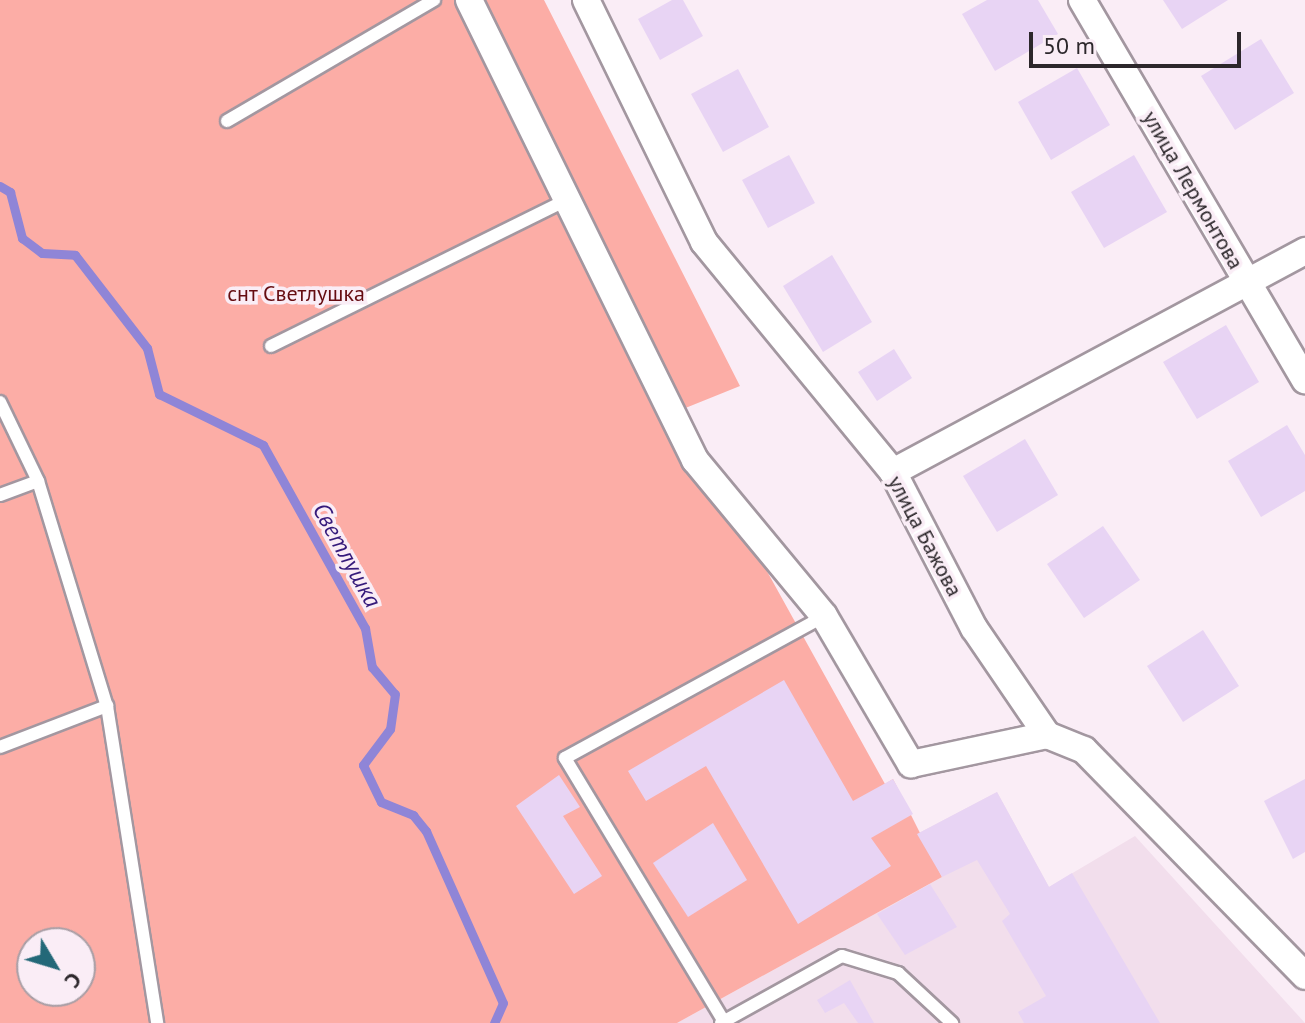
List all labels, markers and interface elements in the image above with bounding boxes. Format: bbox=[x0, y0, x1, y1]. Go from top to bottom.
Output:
scale bar bbox=[1033, 16, 1245, 66]
text: 50 m bbox=[1043, 30, 1095, 61]
street label: улица Лермонтова bbox=[1137, 106, 1249, 274]
park label: снт Светлушка bbox=[227, 281, 365, 307]
street label: улица Бажова bbox=[882, 471, 968, 601]
water label: Светлушка bbox=[307, 498, 387, 612]
north arrow bbox=[16, 927, 96, 1007]
text: С bbox=[59, 967, 88, 994]

